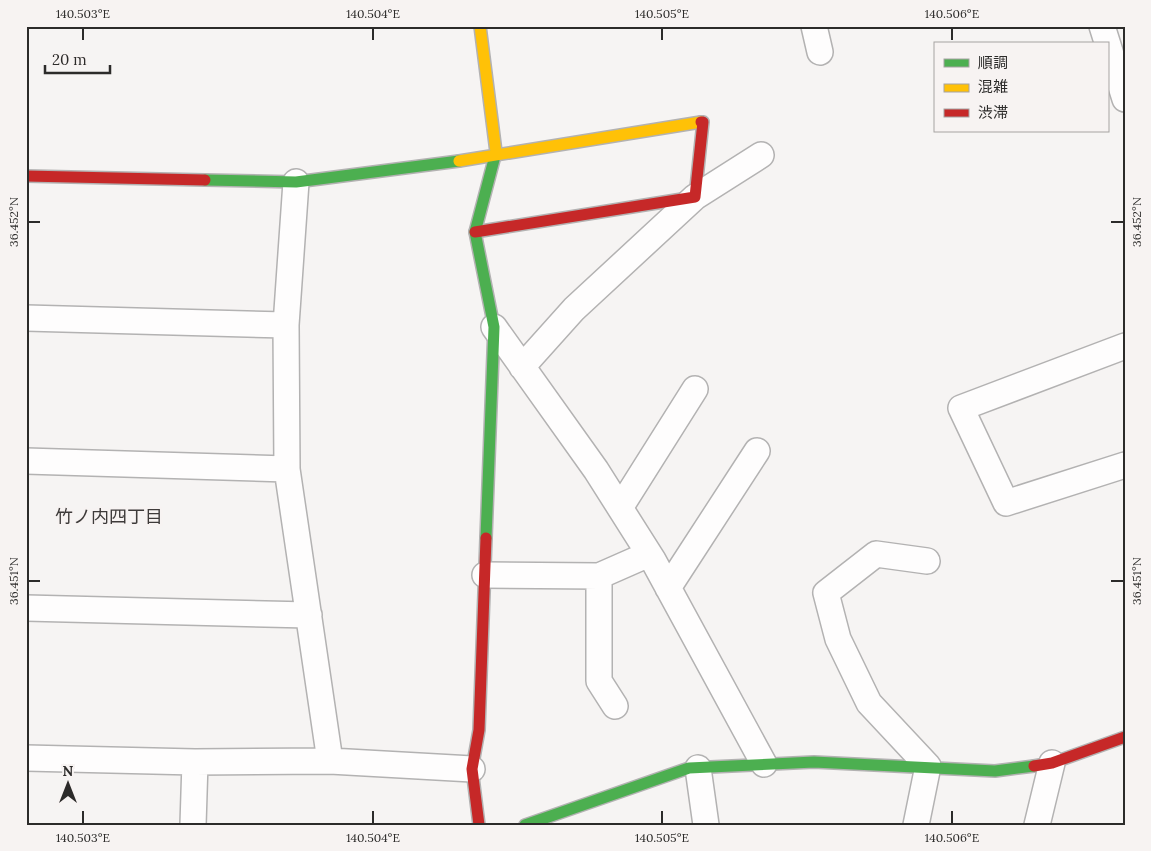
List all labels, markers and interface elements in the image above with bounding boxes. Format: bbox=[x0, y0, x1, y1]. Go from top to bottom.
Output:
text: 140.503°E bbox=[56, 6, 110, 21]
text: 140.504°E bbox=[346, 6, 400, 21]
text: 140.505°E bbox=[635, 6, 689, 21]
text: 140.506°E bbox=[925, 6, 979, 21]
scale bar bbox=[45, 42, 110, 74]
legend bbox=[934, 42, 1108, 132]
text: 20 m bbox=[52, 50, 87, 69]
text: 順調 bbox=[978, 53, 1008, 72]
text: 混雑 bbox=[978, 77, 1008, 96]
text: 渋滞 bbox=[978, 103, 1008, 122]
text: 36.452°N bbox=[6, 197, 21, 247]
text: 36.452°N bbox=[1129, 197, 1144, 247]
district label: 竹ノ内四丁目 bbox=[55, 505, 163, 528]
text: 36.451°N bbox=[6, 557, 21, 605]
text: 36.451°N bbox=[1129, 557, 1144, 605]
north arrow bbox=[42, 758, 92, 808]
text: N bbox=[63, 762, 74, 780]
text: 140.503°E bbox=[56, 830, 110, 845]
text: 140.504°E bbox=[346, 830, 400, 845]
text: 140.505°E bbox=[635, 830, 689, 845]
text: 140.506°E bbox=[925, 830, 979, 845]

